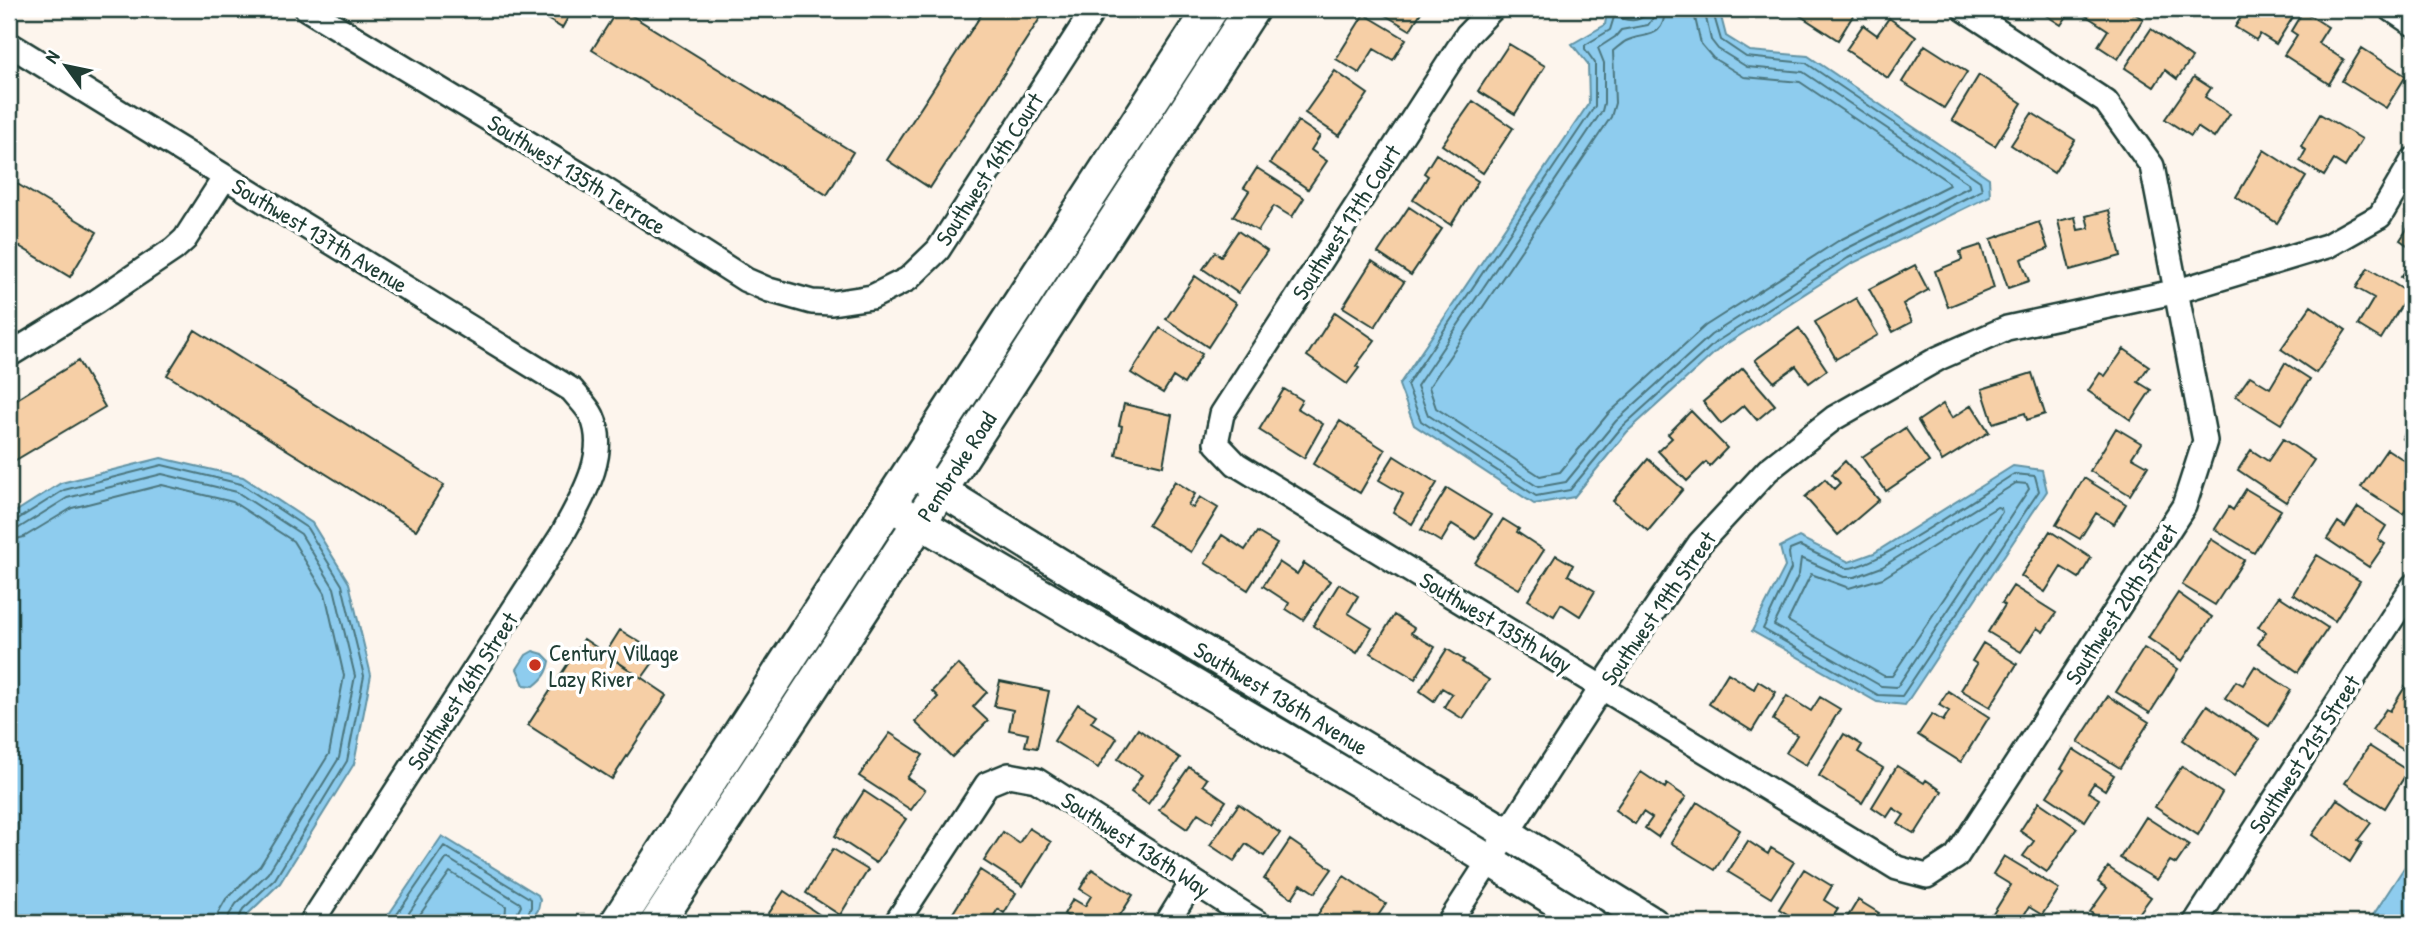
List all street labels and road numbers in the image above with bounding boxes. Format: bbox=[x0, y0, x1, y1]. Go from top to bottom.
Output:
street label: Southwest 16th Court bbox=[928, 86, 1051, 252]
street label: Southwest 135th Terrace bbox=[482, 107, 672, 241]
street label: Southwest 17th Court bbox=[1284, 138, 1408, 305]
street label: Southwest 137th Avenue bbox=[226, 170, 414, 300]
street label: Pembroke Road bbox=[909, 405, 1003, 527]
street label: Southwest 20th Street bbox=[2057, 517, 2185, 690]
street label: Southwest 19th Street bbox=[1593, 524, 1723, 691]
street label: Southwest 135th Way bbox=[1414, 564, 1578, 680]
street label: Southwest 16th Street bbox=[399, 605, 525, 776]
street label: Southwest 136th Avenue bbox=[1189, 633, 1374, 762]
street label: Southwest 21st Street bbox=[2241, 668, 2367, 839]
street label: Southwest 136th Way bbox=[1055, 784, 1217, 904]

